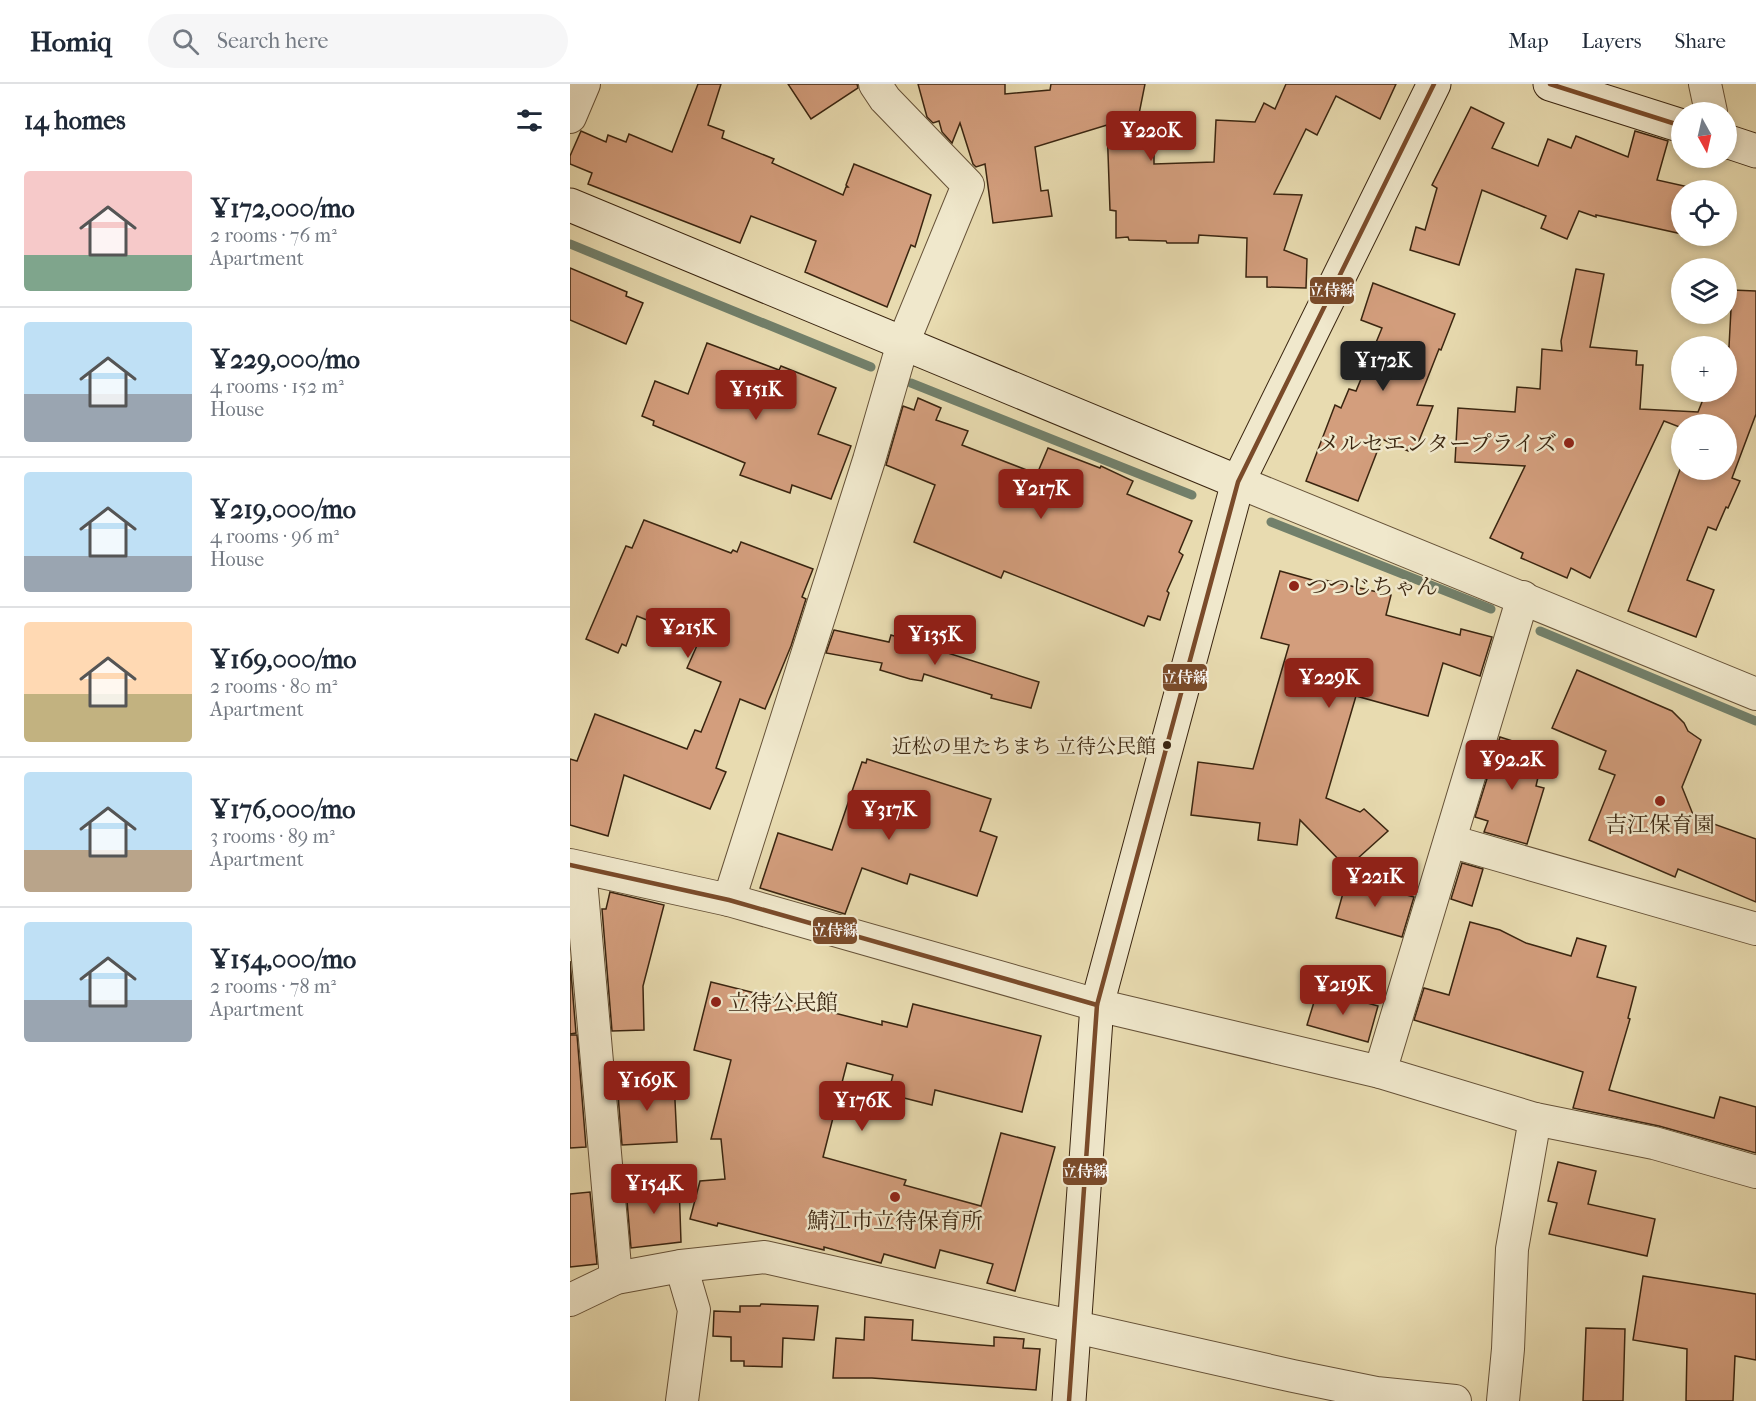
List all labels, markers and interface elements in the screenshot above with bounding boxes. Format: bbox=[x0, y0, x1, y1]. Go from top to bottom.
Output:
search box bbox=[148, 14, 568, 68]
text: Homiq bbox=[30, 25, 112, 58]
icon: search bbox=[169, 25, 202, 58]
text: Search here bbox=[217, 28, 328, 54]
text: Map bbox=[1508, 29, 1549, 53]
text: Layers bbox=[1582, 29, 1641, 53]
text: Share bbox=[1674, 29, 1726, 53]
north arrow bbox=[1671, 102, 1737, 168]
map controls bbox=[1671, 102, 1737, 480]
icon: filters bbox=[513, 104, 546, 137]
text: 14 homes bbox=[24, 105, 126, 136]
pin: ¥220K bbox=[1109, 111, 1193, 162]
text: ¥220K bbox=[1120, 119, 1182, 142]
button: locate bbox=[1671, 180, 1737, 246]
text: ¥172,000/mo bbox=[210, 193, 355, 224]
icon: home bbox=[72, 195, 144, 267]
text: 2 rooms · 76 m² bbox=[210, 224, 337, 247]
text: Apartment bbox=[210, 247, 304, 270]
button: layers bbox=[1671, 258, 1737, 324]
line badge: 立侍線 bbox=[1309, 276, 1355, 305]
text: 立侍線 bbox=[1308, 281, 1356, 300]
button: + bbox=[1671, 336, 1737, 402]
pin: ¥172K bbox=[1341, 341, 1425, 392]
text: ¥229,000/mo bbox=[210, 344, 360, 375]
icon: home bbox=[72, 346, 144, 418]
text: ¥172K bbox=[1354, 349, 1412, 372]
pin: ¥151K bbox=[714, 370, 798, 421]
text: 4 rooms · 152 m² bbox=[210, 375, 344, 398]
text: ¥151K bbox=[730, 378, 782, 401]
text: House bbox=[210, 398, 264, 421]
button: − bbox=[1671, 414, 1737, 480]
place label: メルセエンタープライズ bbox=[1318, 431, 1557, 457]
marker: メルセエンタープライズ bbox=[1562, 436, 1576, 450]
pin: ¥217K bbox=[999, 469, 1083, 520]
text: ¥217K bbox=[1012, 477, 1070, 500]
text: ¥219,000/mo bbox=[210, 494, 356, 525]
icon: home bbox=[72, 496, 144, 568]
text: 4 rooms · 96 m² bbox=[210, 525, 339, 548]
text: House bbox=[210, 548, 264, 571]
place label: つつじちゃん bbox=[1306, 574, 1438, 600]
marker: つつじちゃん bbox=[1287, 579, 1301, 593]
pin: ¥215K bbox=[646, 608, 730, 659]
pin: ¥135K bbox=[893, 615, 977, 666]
text: ¥215K bbox=[660, 616, 716, 639]
text: ¥135K bbox=[908, 623, 962, 646]
text: ¥169,000/mo bbox=[210, 644, 357, 675]
icon: home bbox=[72, 646, 144, 718]
pin: ¥229K bbox=[1287, 658, 1371, 709]
line badge: 立侍線 bbox=[1162, 663, 1208, 692]
text: ¥229K bbox=[1298, 666, 1360, 689]
text: 立侍線 bbox=[1161, 668, 1209, 687]
text: 2 rooms · 80 m² bbox=[210, 675, 337, 698]
text: Apartment bbox=[210, 698, 304, 721]
place label: 近松の里たちまち 立待公民館 bbox=[892, 735, 1156, 758]
marker: 近松の里たちまち 立待公民館 bbox=[1161, 739, 1173, 751]
pin: ¥92.2K bbox=[1463, 740, 1561, 791]
text: ¥92.2K bbox=[1480, 748, 1545, 771]
pin: ¥317K bbox=[847, 790, 931, 841]
text: ¥176,000/mo bbox=[210, 794, 356, 825]
marker: 吉江保育園 bbox=[1653, 794, 1667, 808]
icon: home bbox=[72, 796, 144, 868]
text: ¥317K bbox=[861, 798, 917, 821]
place label: 吉江保育園 bbox=[1605, 812, 1715, 838]
text: 3 rooms · 89 m² bbox=[210, 825, 335, 848]
text: Apartment bbox=[210, 848, 304, 871]
pin: ¥221K bbox=[1333, 857, 1417, 908]
text: ¥221K bbox=[1346, 865, 1404, 888]
line badge: 立侍線 bbox=[812, 916, 858, 945]
text: 立侍線 bbox=[811, 921, 859, 940]
text: ¥154,000/mo bbox=[210, 944, 356, 975]
icon: home bbox=[72, 946, 144, 1018]
pin: ¥219K bbox=[1301, 965, 1385, 1016]
text: ¥219K bbox=[1314, 973, 1372, 996]
text: 2 rooms · 78 m² bbox=[210, 975, 336, 998]
place label: 立待公民館 bbox=[728, 990, 838, 1016]
marker: 立待公民館 bbox=[709, 995, 723, 1009]
text: Apartment bbox=[210, 998, 304, 1021]
pin: ¥169K bbox=[605, 1061, 689, 1112]
text: ¥169K bbox=[618, 1069, 676, 1092]
pin: ¥176K bbox=[820, 1081, 904, 1132]
text: ¥176K bbox=[833, 1089, 891, 1112]
line badge: 立侍線 bbox=[1062, 1157, 1108, 1186]
text: 立侍線 bbox=[1061, 1162, 1109, 1181]
pin: ¥154K bbox=[612, 1164, 696, 1215]
text: ¥154K bbox=[625, 1172, 683, 1195]
marker: 鯖江市立待保育所 bbox=[888, 1190, 902, 1204]
place label: 鯖江市立待保育所 bbox=[807, 1208, 983, 1234]

